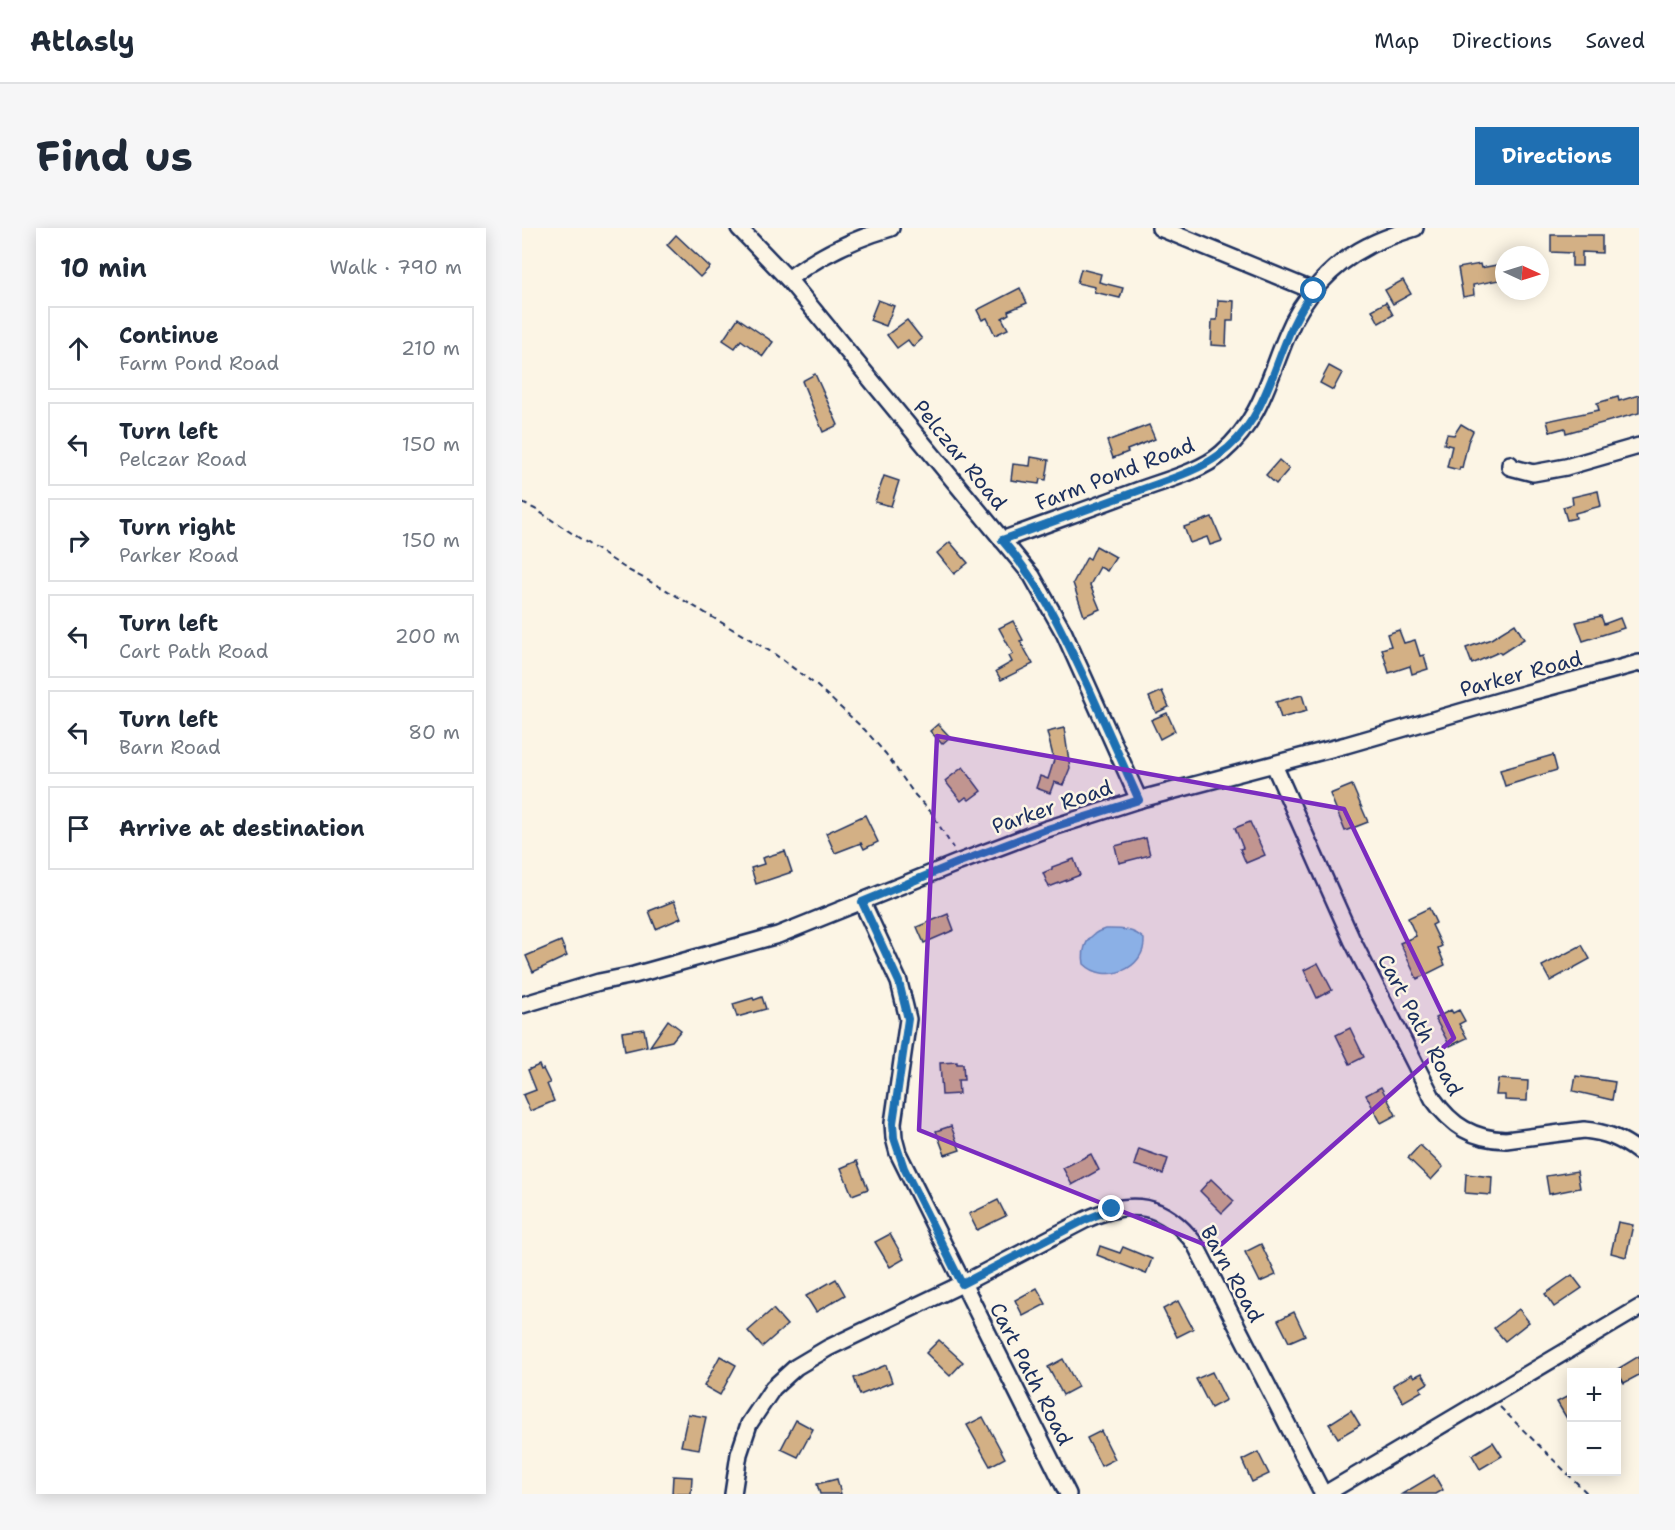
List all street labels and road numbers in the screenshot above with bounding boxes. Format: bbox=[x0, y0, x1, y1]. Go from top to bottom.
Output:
street label: Pelczar Road bbox=[907, 394, 1013, 516]
street label: Farm Pond Road bbox=[1031, 431, 1199, 517]
street label: Parker Road bbox=[1457, 644, 1585, 704]
street label: Parker Road bbox=[988, 773, 1116, 841]
street label: Cart Path Road bbox=[1371, 949, 1469, 1101]
street label: Barn Road bbox=[1194, 1220, 1270, 1328]
street label: Cart Path Road bbox=[983, 1298, 1079, 1450]

